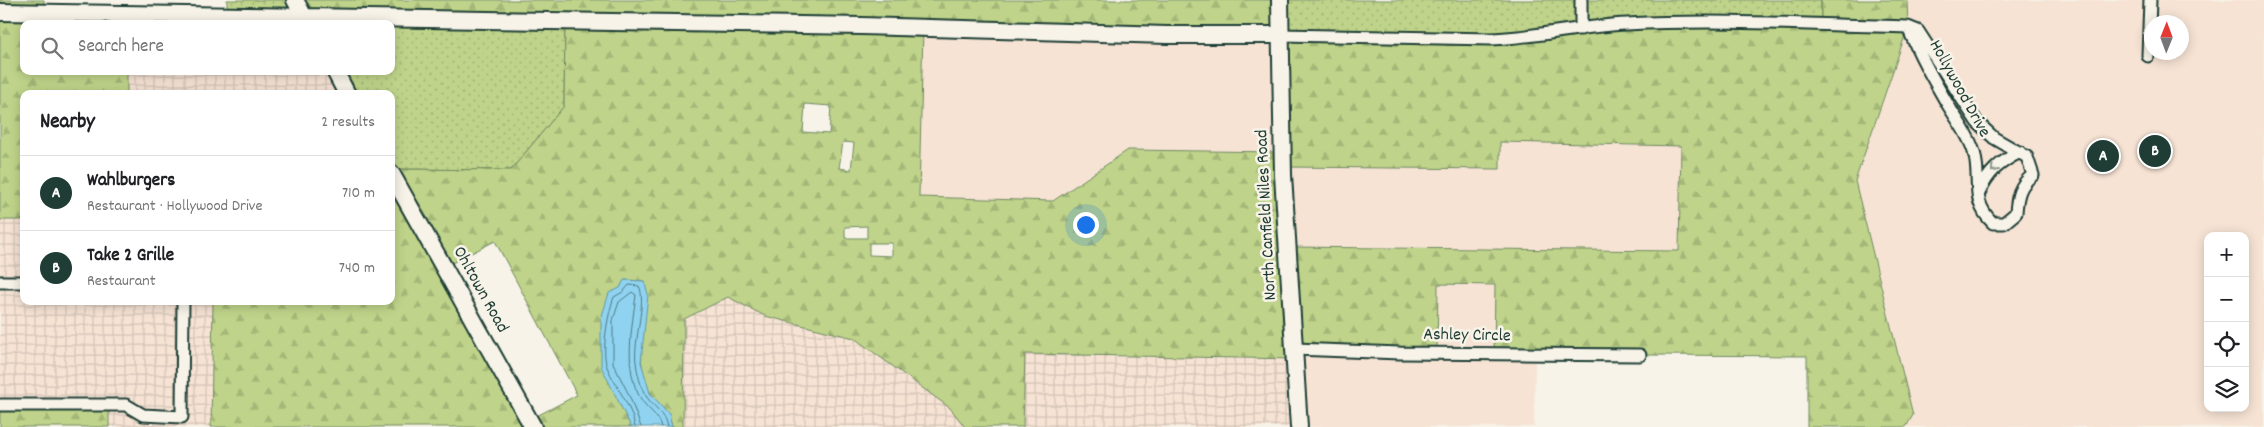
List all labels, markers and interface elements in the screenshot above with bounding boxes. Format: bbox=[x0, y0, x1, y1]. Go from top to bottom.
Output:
north arrow bbox=[2144, 15, 2189, 60]
search box bbox=[20, 20, 395, 75]
icon: search bbox=[38, 34, 66, 62]
text: Search here bbox=[78, 34, 164, 61]
street label: Hollywood Drive bbox=[1922, 36, 1996, 142]
text: Nearby bbox=[40, 108, 95, 138]
text: 2 results bbox=[321, 111, 375, 134]
street label: North Canfield Niles Road bbox=[1250, 129, 1284, 301]
pin: B bbox=[2139, 132, 2171, 170]
pin: A bbox=[2087, 137, 2119, 175]
one-way arrow bbox=[1991, 163, 2000, 172]
text: Wahlburgers bbox=[87, 168, 175, 195]
text: A bbox=[52, 182, 60, 205]
text: 710 m bbox=[342, 182, 375, 205]
text: Restaurant · Hollywood Drive bbox=[87, 195, 263, 218]
your location bbox=[1073, 212, 1099, 238]
map controls bbox=[2204, 232, 2249, 412]
button: + bbox=[2204, 232, 2249, 277]
street label: Ohltown Road bbox=[446, 242, 514, 338]
text: Take 2 Grille bbox=[87, 243, 174, 270]
text: B bbox=[52, 257, 60, 280]
text: 740 m bbox=[339, 257, 375, 280]
text: Restaurant bbox=[87, 270, 156, 293]
button: − bbox=[2204, 277, 2249, 322]
button: locate bbox=[2204, 322, 2249, 367]
street label: Ashley Circle bbox=[1423, 323, 1511, 349]
button: layers bbox=[2204, 367, 2249, 412]

